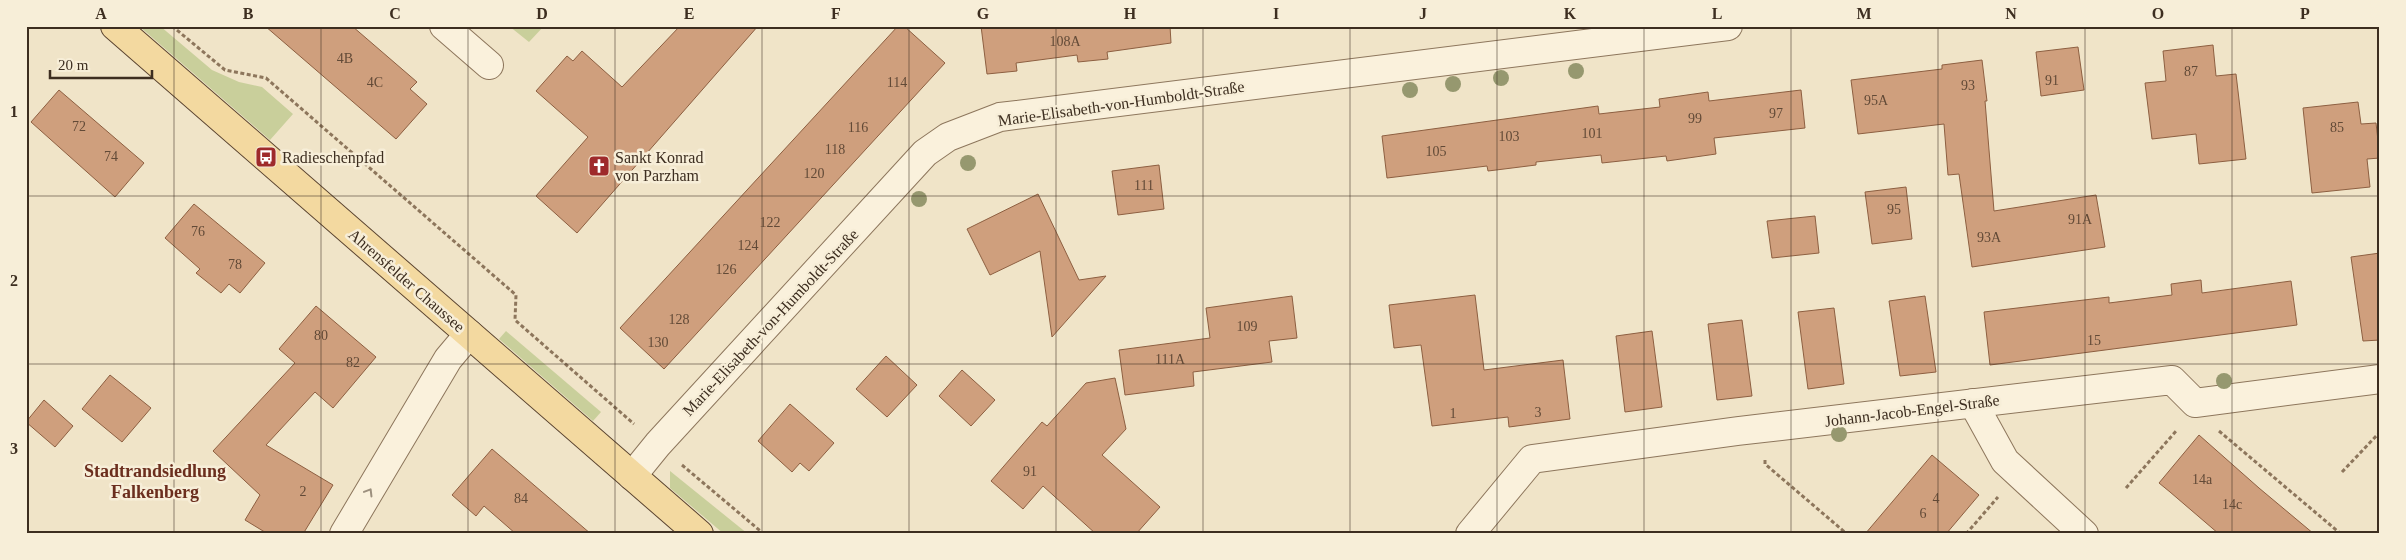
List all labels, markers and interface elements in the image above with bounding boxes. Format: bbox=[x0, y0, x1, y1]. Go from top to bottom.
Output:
text: A bbox=[95, 5, 107, 22]
text: B bbox=[243, 5, 254, 22]
text: C bbox=[389, 5, 401, 22]
text: D bbox=[536, 5, 548, 22]
text: E bbox=[684, 5, 694, 22]
text: F bbox=[831, 5, 841, 22]
text: G bbox=[977, 5, 990, 22]
text: H bbox=[1124, 5, 1137, 22]
text: I bbox=[1273, 5, 1279, 22]
text: J bbox=[1419, 5, 1427, 22]
text: K bbox=[1564, 5, 1577, 22]
text: L bbox=[1712, 5, 1722, 22]
text: M bbox=[1856, 5, 1872, 22]
text: N bbox=[2005, 5, 2017, 22]
text: O bbox=[2152, 5, 2164, 22]
text: P bbox=[2300, 5, 2310, 22]
house number: 108A bbox=[1049, 34, 1081, 49]
scale bar bbox=[50, 48, 152, 80]
house number: 4B bbox=[337, 51, 353, 66]
text: 20 m bbox=[58, 57, 89, 73]
house number: 87 bbox=[2184, 64, 2198, 79]
house number: 91 bbox=[2045, 73, 2059, 88]
house number: 4C bbox=[367, 75, 383, 90]
house number: 114 bbox=[887, 75, 907, 90]
street label: Marie-Elisabeth-von-Humboldt-Straße bbox=[997, 78, 1245, 129]
house number: 93 bbox=[1961, 78, 1975, 93]
house number: 95A bbox=[1864, 93, 1889, 108]
text: 1 bbox=[10, 103, 18, 120]
house number: 97 bbox=[1769, 106, 1783, 121]
house number: 99 bbox=[1688, 111, 1702, 126]
house number: 72 bbox=[72, 119, 86, 134]
house number: 116 bbox=[848, 120, 868, 135]
house number: 85 bbox=[2330, 120, 2344, 135]
house number: 101 bbox=[1582, 126, 1603, 141]
house number: 103 bbox=[1499, 129, 1520, 144]
house number: 118 bbox=[825, 142, 845, 157]
house number: 105 bbox=[1426, 144, 1447, 159]
bus stop icon: Radieschenpfad bbox=[254, 145, 278, 169]
house number: 74 bbox=[104, 149, 118, 164]
place label: Radieschenpfad bbox=[282, 149, 384, 167]
place label: Sankt Konrad von Parzham bbox=[615, 149, 703, 184]
church icon: Sankt Konrad von Parzham bbox=[587, 154, 611, 178]
house number: 120 bbox=[804, 166, 825, 181]
house number: 111 bbox=[1134, 178, 1154, 193]
house number: 95 bbox=[1887, 202, 1901, 217]
house number: 91A bbox=[2068, 212, 2093, 227]
house number: 122 bbox=[760, 215, 781, 230]
house number: 76 bbox=[191, 224, 205, 239]
street label: Ahrensfelder Chaussee bbox=[345, 225, 468, 335]
street label: Marie-Elisabeth-von-Humboldt-Straße bbox=[679, 226, 861, 419]
house number: 93A bbox=[1977, 230, 2002, 245]
house number: 124 bbox=[738, 238, 759, 253]
house number: 78 bbox=[228, 257, 242, 272]
house number: 126 bbox=[716, 262, 737, 277]
text: 2 bbox=[10, 272, 18, 289]
house number: 128 bbox=[669, 312, 690, 327]
house number: 109 bbox=[1237, 319, 1258, 334]
house number: 80 bbox=[314, 328, 328, 343]
house number: 15 bbox=[2087, 333, 2101, 348]
house number: 130 bbox=[648, 335, 669, 350]
house number: 111A bbox=[1155, 352, 1186, 367]
house number: 82 bbox=[346, 355, 360, 370]
street label: Johann-Jacob-Engel-Straße bbox=[1824, 391, 2001, 431]
house number: 3 bbox=[1535, 405, 1542, 420]
house number: 1 bbox=[1450, 406, 1457, 421]
text: 3 bbox=[10, 440, 18, 457]
district label: Stadtrandsiedlung Falkenberg bbox=[84, 461, 226, 502]
house number: 91 bbox=[1023, 464, 1037, 479]
house number: 14a bbox=[2192, 472, 2213, 487]
house number: 2 bbox=[300, 484, 307, 499]
one-way arrow bbox=[363, 488, 373, 497]
house number: 84 bbox=[514, 491, 528, 506]
house number: 4 bbox=[1933, 491, 1940, 506]
house number: 14c bbox=[2222, 497, 2242, 512]
house number: 6 bbox=[1920, 506, 1927, 521]

